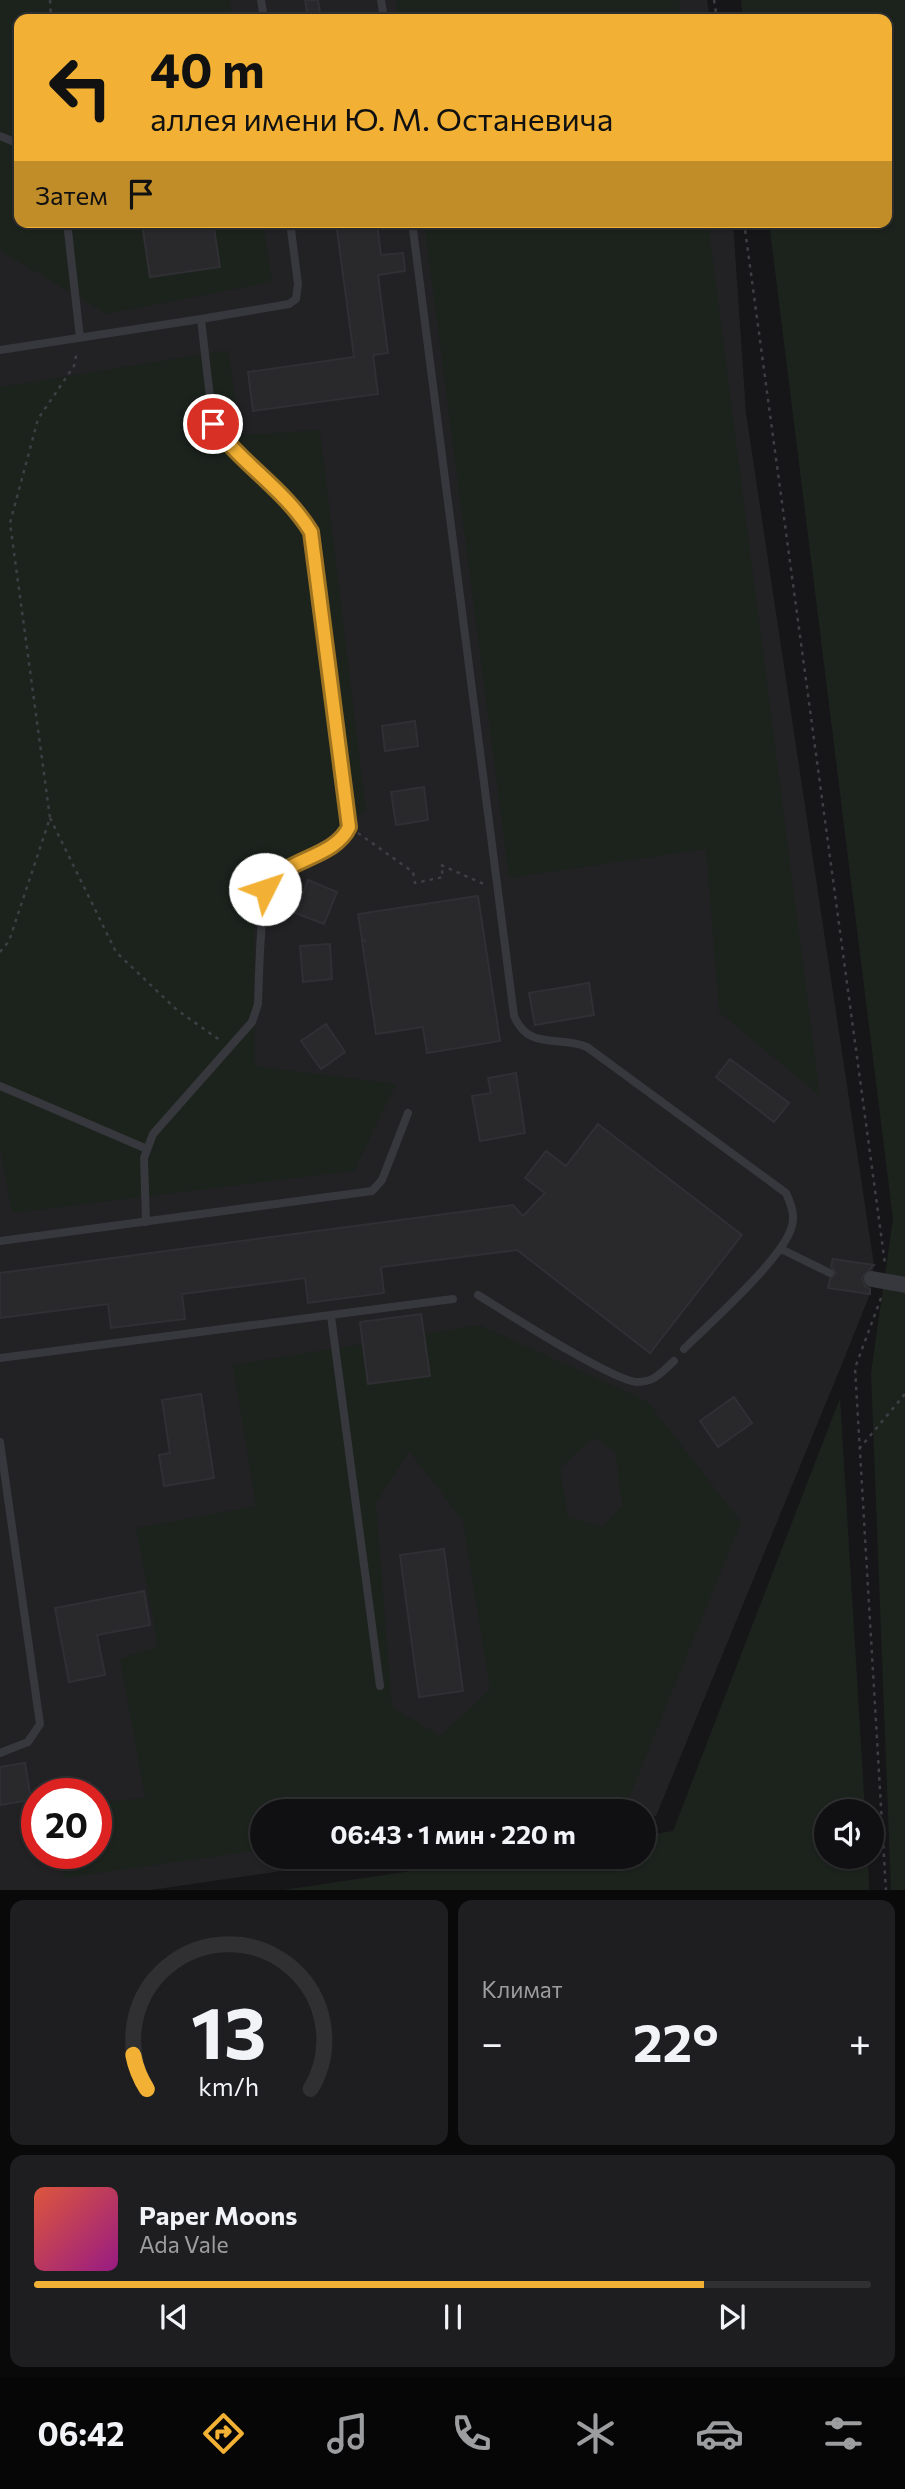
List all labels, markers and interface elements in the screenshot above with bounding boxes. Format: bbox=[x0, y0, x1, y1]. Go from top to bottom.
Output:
text: 40 m bbox=[150, 38, 265, 98]
icon: left bbox=[35, 42, 126, 133]
text: аллея имени Ю. М. Останевича bbox=[150, 98, 613, 138]
icon: arrive bbox=[122, 175, 160, 213]
text: Затем bbox=[35, 179, 108, 210]
pin bbox=[183, 394, 243, 454]
icon: arrive bbox=[194, 405, 232, 443]
position arrow bbox=[228, 852, 302, 926]
speed limit sign: 20 bbox=[21, 1778, 112, 1869]
map controls bbox=[814, 1799, 884, 1869]
button: sound bbox=[814, 1799, 884, 1869]
text: 06:43 · 1 мин · 220 m bbox=[330, 1818, 576, 1849]
text: Климат bbox=[482, 1975, 563, 2003]
text: 13 bbox=[191, 1985, 266, 2074]
text: 22° bbox=[633, 2009, 719, 2073]
text: − bbox=[482, 2018, 503, 2065]
text: + bbox=[849, 2018, 871, 2065]
text: km/h bbox=[198, 2070, 259, 2100]
text: Paper Moons bbox=[139, 2199, 297, 2230]
text: Ada Vale bbox=[139, 2230, 229, 2258]
icon: previous bbox=[155, 2298, 193, 2336]
icon: pause bbox=[434, 2298, 472, 2336]
icon: next bbox=[713, 2298, 751, 2336]
icon: directions bbox=[199, 2409, 248, 2458]
icon: music bbox=[323, 2409, 372, 2458]
icon: phone bbox=[447, 2409, 496, 2458]
icon: climate bbox=[571, 2409, 620, 2458]
icon: car bbox=[695, 2409, 744, 2458]
icon: filters bbox=[819, 2409, 868, 2458]
text: 06:42 bbox=[37, 2413, 125, 2453]

